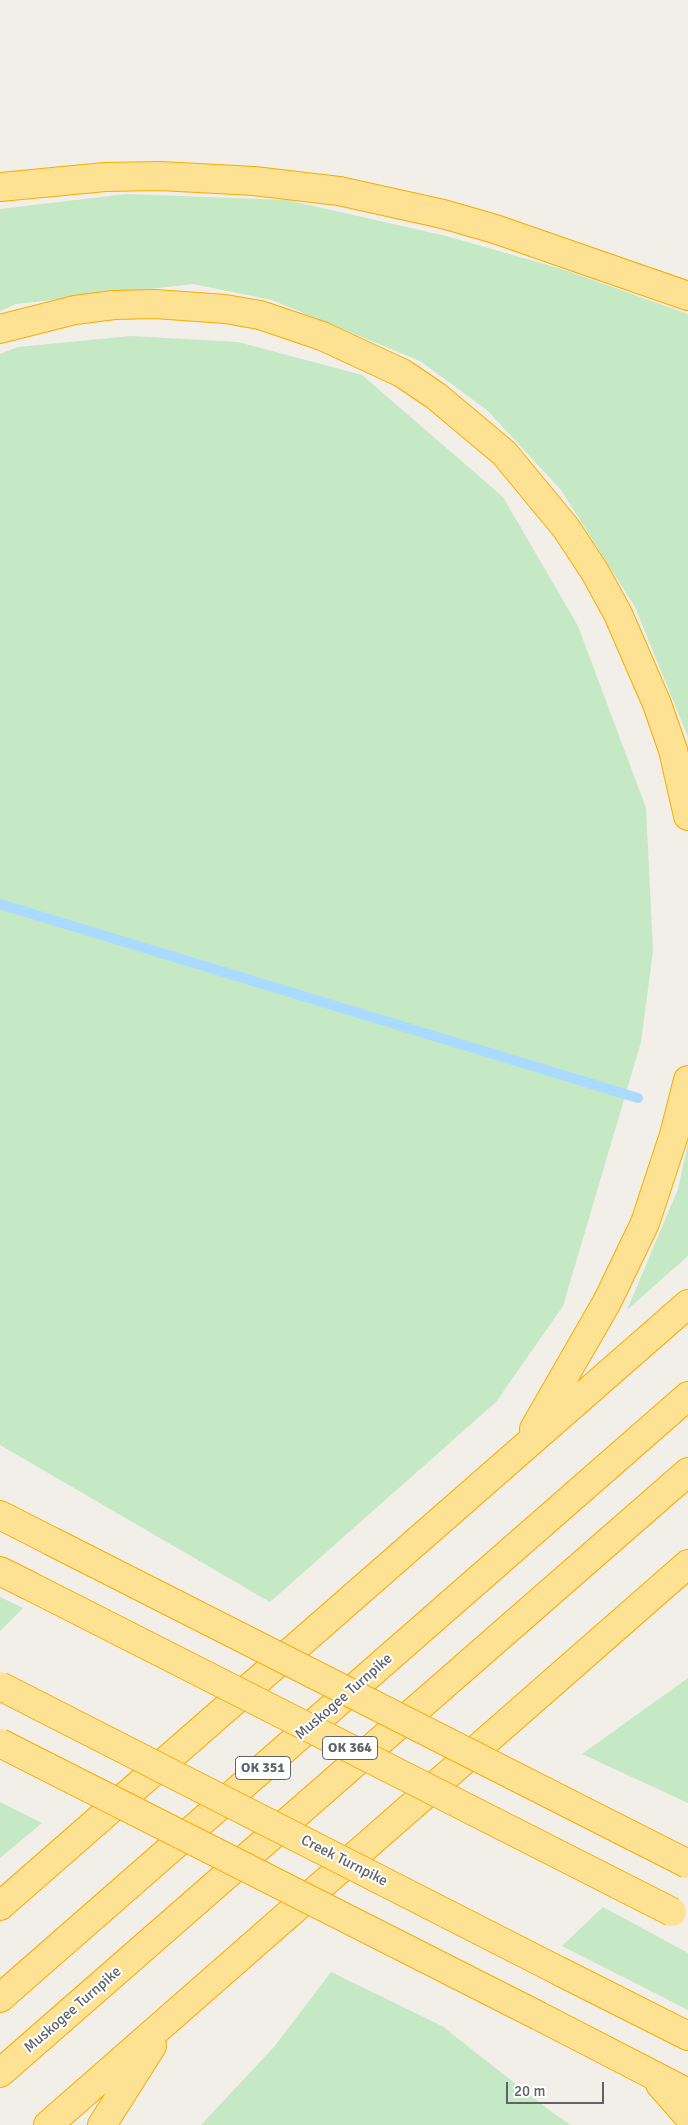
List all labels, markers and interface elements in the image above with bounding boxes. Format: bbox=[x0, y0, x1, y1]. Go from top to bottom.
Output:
street label: Muskogee Turnpike bbox=[292, 1650, 396, 1744]
road number: OK 364 bbox=[322, 1736, 378, 1760]
road number: OK 351 bbox=[236, 1756, 290, 1780]
street label: Creek Turnpike bbox=[298, 1831, 390, 1891]
street label: Muskogee Turnpike bbox=[21, 1963, 125, 2057]
scale bar bbox=[508, 2072, 606, 2104]
text: 20 m bbox=[514, 2082, 545, 2100]

